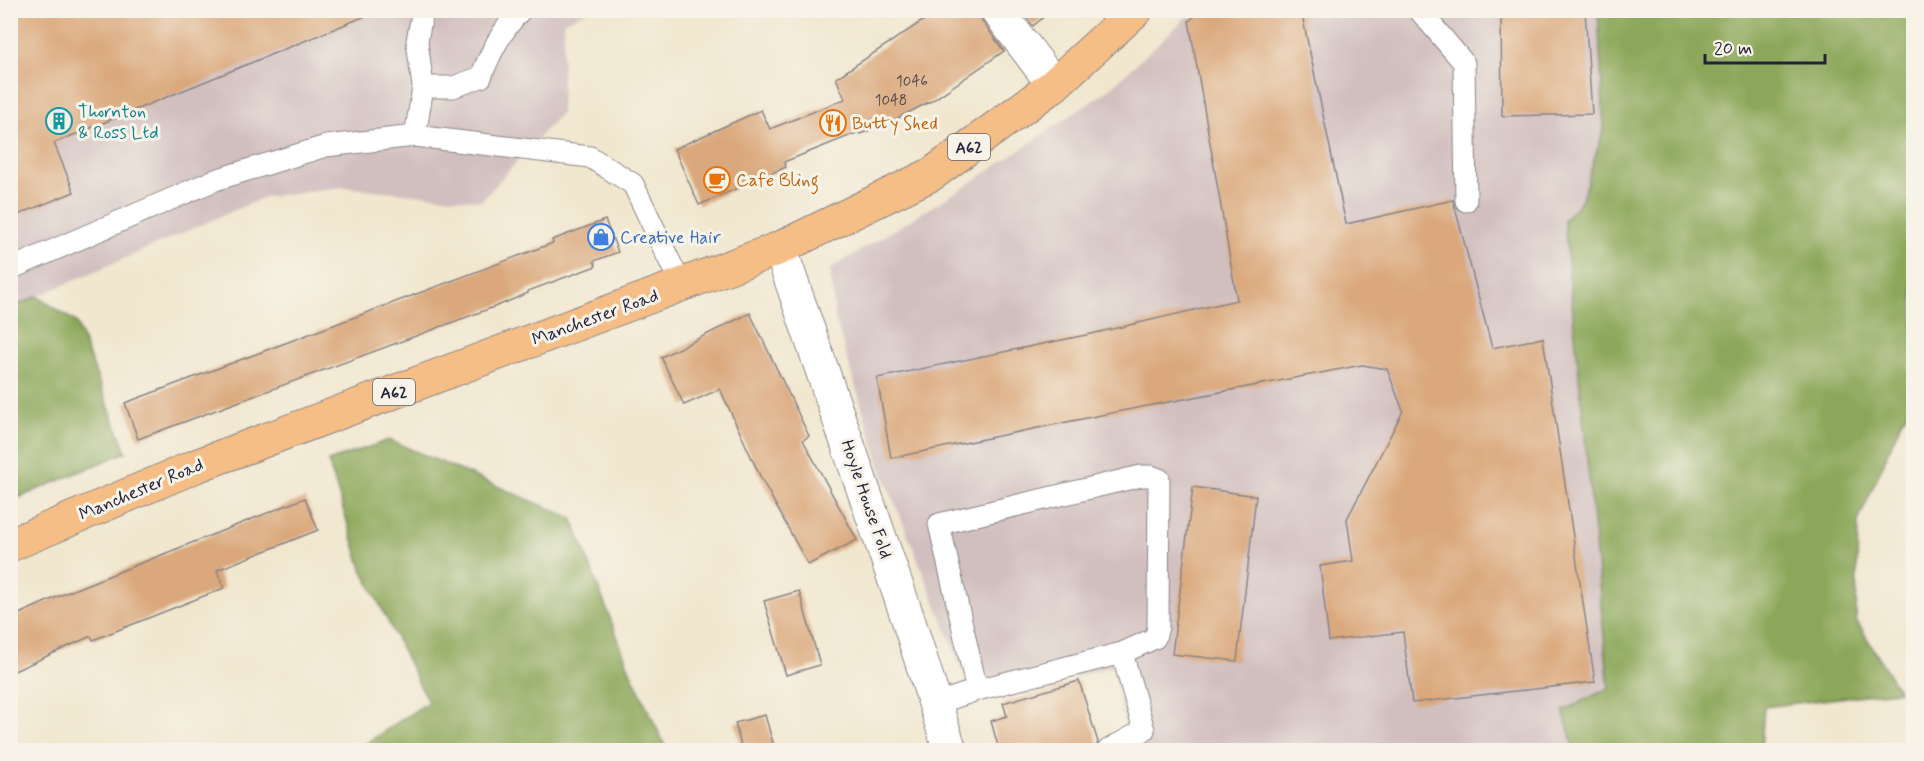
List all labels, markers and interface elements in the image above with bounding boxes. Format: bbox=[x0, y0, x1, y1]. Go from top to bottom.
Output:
scale bar bbox=[1705, 27, 1825, 65]
text: 20 m bbox=[1714, 37, 1752, 61]
house number: 1046 bbox=[896, 72, 928, 92]
house number: 1048 bbox=[875, 91, 907, 111]
place label: Thornton & Ross Ltd bbox=[78, 100, 159, 145]
building icon: Thornton & Ross Ltd bbox=[44, 106, 74, 136]
restaurant icon: Butty Shed bbox=[818, 108, 848, 138]
place label: Butty Shed bbox=[852, 112, 938, 136]
road number: A62 bbox=[948, 134, 990, 160]
cafe icon: Cafe Bling bbox=[702, 165, 732, 195]
place label: Cafe Bling bbox=[736, 169, 819, 195]
shop icon: Creative Hair bbox=[586, 222, 616, 252]
place label: Creative Hair bbox=[620, 226, 721, 250]
street label: Manchester Road bbox=[529, 284, 662, 352]
road number: A62 bbox=[373, 379, 415, 405]
street label: Hoyle House Fold bbox=[834, 437, 898, 562]
street label: Manchester Road bbox=[75, 453, 207, 527]

